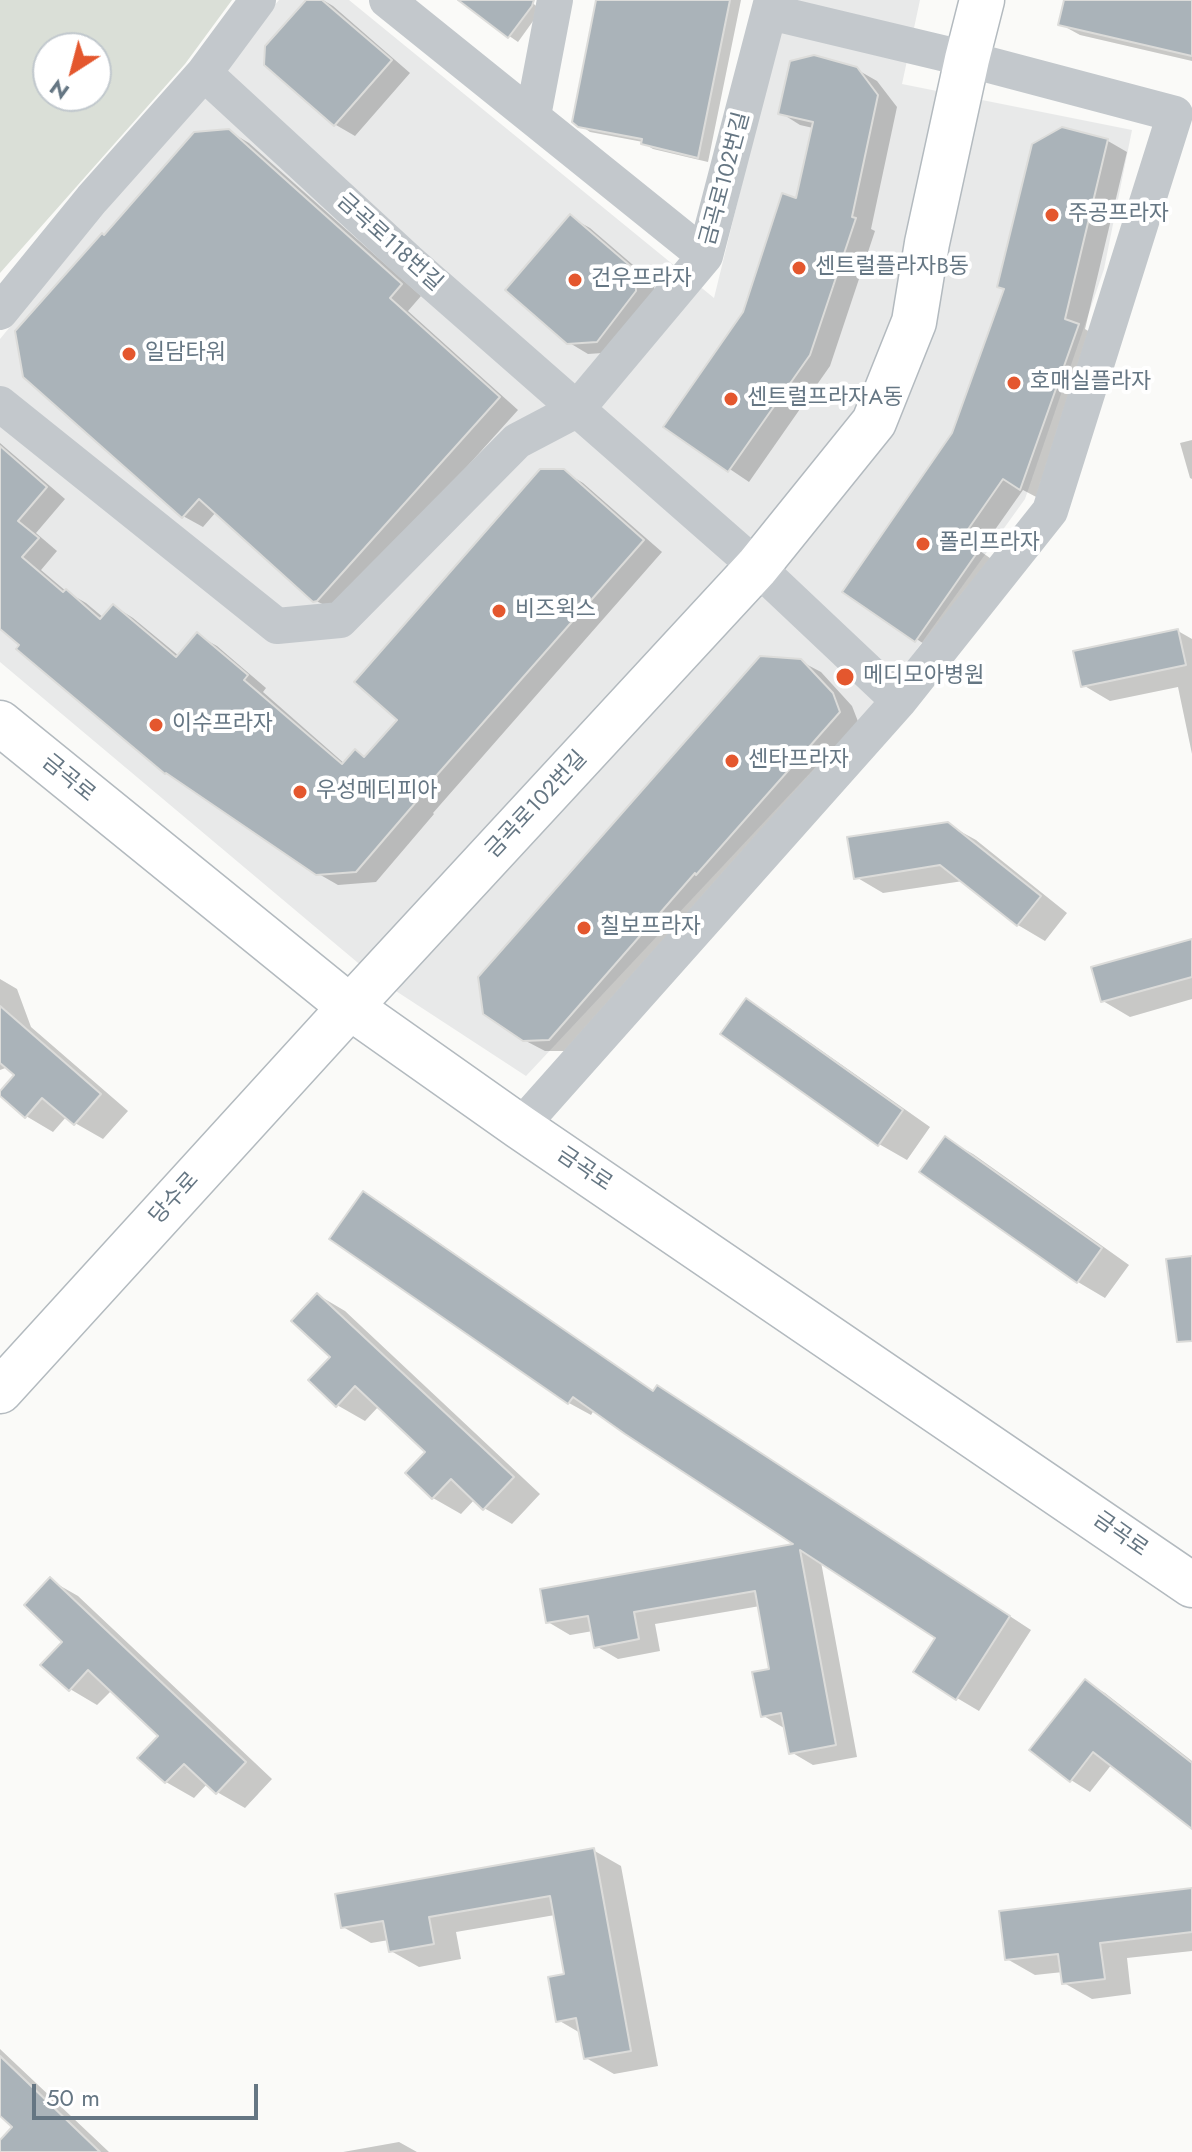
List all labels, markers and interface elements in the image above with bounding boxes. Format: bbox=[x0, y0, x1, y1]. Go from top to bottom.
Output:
north arrow bbox=[32, 32, 112, 112]
text: N bbox=[43, 72, 76, 108]
street label: 금곡로102번길 bbox=[696, 110, 756, 248]
street label: 금곡로118번길 bbox=[331, 189, 447, 297]
place label: 주공프라자 bbox=[1068, 202, 1169, 228]
marker: 주공프라자 bbox=[1043, 206, 1061, 224]
place label: 센트럴플라자B동 bbox=[815, 255, 969, 281]
marker: 센트럴플라자B동 bbox=[790, 259, 808, 277]
place label: 건우프라자 bbox=[591, 267, 692, 293]
marker: 건우프라자 bbox=[566, 271, 584, 289]
place label: 일담타워 bbox=[145, 341, 226, 367]
marker: 일담타워 bbox=[120, 345, 138, 363]
place label: 호매실플라자 bbox=[1030, 370, 1151, 396]
marker: 호매실플라자 bbox=[1005, 374, 1023, 392]
place label: 센트럴프라자A동 bbox=[747, 386, 903, 412]
marker: 센트럴프라자A동 bbox=[722, 390, 740, 408]
place label: 폴리프라자 bbox=[939, 531, 1040, 557]
marker: 폴리프라자 bbox=[914, 535, 932, 553]
place label: 비즈윅스 bbox=[515, 598, 596, 624]
marker: 비즈윅스 bbox=[490, 602, 508, 620]
place label: 메디모아병원 bbox=[863, 664, 984, 690]
marker: 메디모아병원 bbox=[834, 666, 856, 688]
place label: 이수프라자 bbox=[172, 712, 273, 738]
marker: 이수프라자 bbox=[147, 716, 165, 734]
street label: 금곡로102번길 bbox=[481, 746, 593, 864]
place label: 센타프라자 bbox=[748, 748, 849, 774]
street label: 금곡로 bbox=[36, 750, 100, 808]
marker: 센타프라자 bbox=[723, 752, 741, 770]
place label: 우성메디피아 bbox=[316, 779, 437, 805]
marker: 우성메디피아 bbox=[291, 783, 309, 801]
place label: 칠보프라자 bbox=[600, 915, 701, 941]
marker: 칠보프라자 bbox=[575, 919, 593, 937]
street label: 금곡로 bbox=[551, 1142, 617, 1198]
street label: 당수로 bbox=[145, 1168, 205, 1230]
street label: 금곡로 bbox=[1088, 1507, 1152, 1563]
scale bar bbox=[36, 2068, 262, 2118]
text: 50 m bbox=[46, 2080, 100, 2115]

